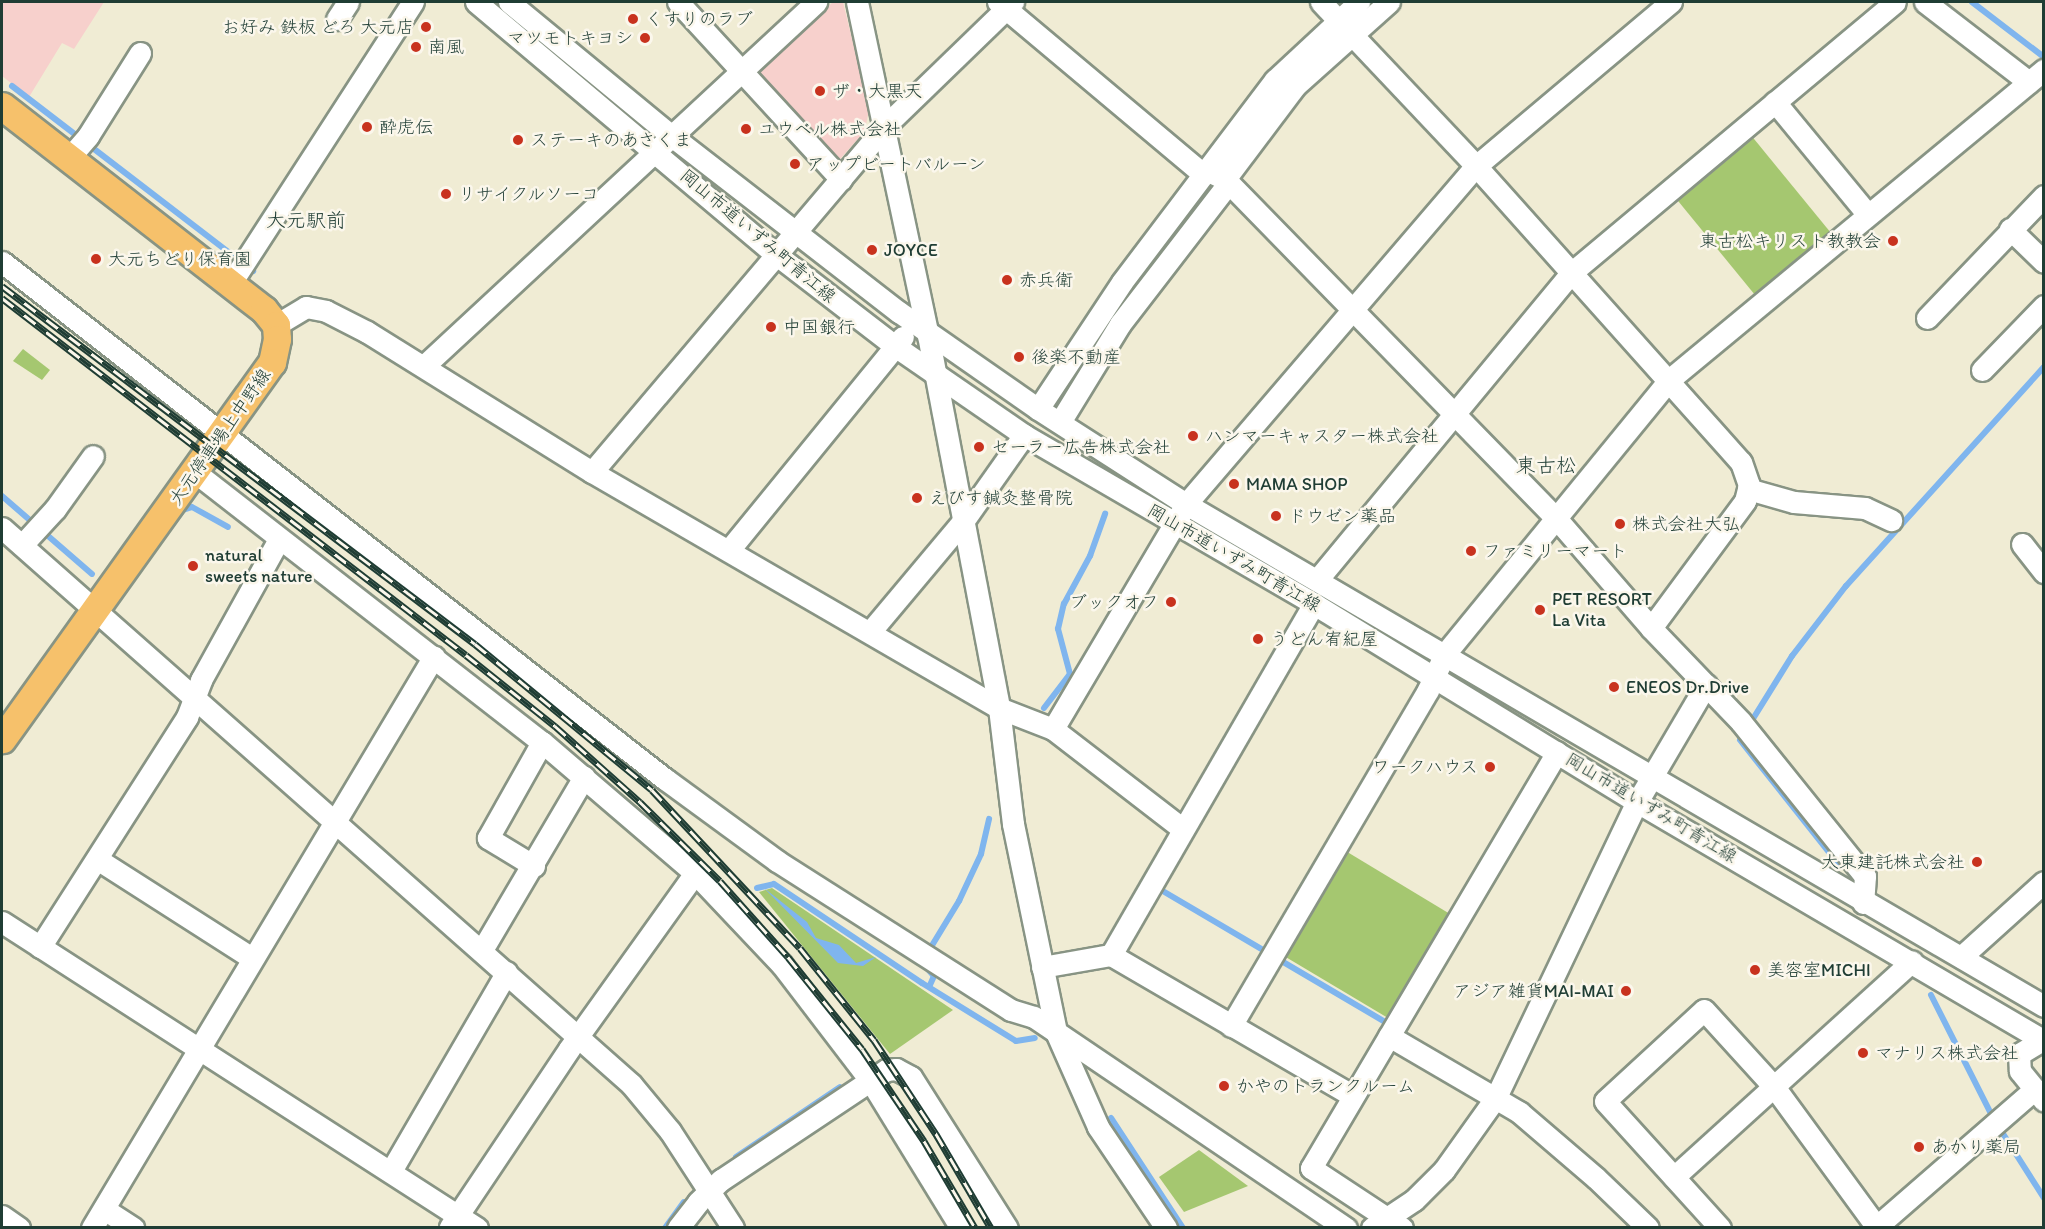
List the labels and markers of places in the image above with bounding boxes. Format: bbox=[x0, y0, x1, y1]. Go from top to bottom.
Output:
place label: くすりのラブ bbox=[645, 8, 753, 30]
marker: くすりのラブ bbox=[626, 12, 640, 26]
place label: お好み 鉄板 どろ 大元店 bbox=[222, 16, 414, 38]
marker: お好み 鉄板 どろ 大元店 bbox=[419, 20, 433, 34]
place label: マツモトキヨシ bbox=[507, 27, 633, 49]
marker: マツモトキヨシ bbox=[638, 31, 652, 45]
place label: 南風 bbox=[428, 36, 464, 58]
marker: 南風 bbox=[409, 40, 423, 54]
place label: ザ・大黒天 bbox=[832, 80, 922, 102]
marker: ザ・大黒天 bbox=[813, 84, 827, 98]
place label: 酔虎伝 bbox=[379, 116, 433, 138]
place label: ユウベル株式会社 bbox=[758, 118, 902, 140]
marker: 酔虎伝 bbox=[360, 120, 374, 134]
marker: ユウベル株式会社 bbox=[739, 122, 753, 136]
place label: ステーキのあさくま bbox=[530, 129, 692, 151]
marker: ステーキのあさくま bbox=[511, 133, 525, 147]
place label: アップビートバルーン bbox=[807, 153, 987, 175]
marker: アップビートバルーン bbox=[788, 157, 802, 171]
place label: リサイクルソーコ bbox=[458, 183, 602, 205]
marker: リサイクルソーコ bbox=[439, 187, 453, 201]
place label: 東古松キリスト教教会 bbox=[1701, 230, 1881, 252]
marker: 東古松キリスト教教会 bbox=[1886, 234, 1900, 248]
place label: JOYCE bbox=[884, 239, 938, 261]
marker: JOYCE bbox=[865, 243, 879, 257]
place label: 大元ちどり保育園 bbox=[108, 248, 252, 270]
marker: 大元ちどり保育園 bbox=[89, 252, 103, 266]
place label: 赤兵衛 bbox=[1019, 269, 1073, 291]
marker: 赤兵衛 bbox=[1000, 273, 1014, 287]
place label: 中国銀行 bbox=[783, 316, 855, 338]
marker: 中国銀行 bbox=[764, 320, 778, 334]
place label: 後楽不動産 bbox=[1031, 346, 1121, 368]
marker: 後楽不動産 bbox=[1012, 350, 1026, 364]
place label: ハンマーキャスター株式会社 bbox=[1205, 425, 1439, 447]
marker: ハンマーキャスター株式会社 bbox=[1186, 429, 1200, 443]
place label: セーラー広告株式会社 bbox=[991, 436, 1171, 458]
marker: セーラー広告株式会社 bbox=[972, 440, 986, 454]
place label: MAMA SHOP bbox=[1246, 473, 1348, 495]
marker: MAMA SHOP bbox=[1227, 477, 1241, 491]
place label: えびす鍼灸整骨院 bbox=[929, 487, 1073, 509]
marker: えびす鍼灸整骨院 bbox=[910, 491, 924, 505]
place label: ドウゼン薬品 bbox=[1288, 505, 1396, 527]
marker: ドウゼン薬品 bbox=[1269, 509, 1283, 523]
place label: 株式会社大弘 bbox=[1632, 513, 1740, 535]
marker: 株式会社大弘 bbox=[1613, 517, 1627, 531]
place label: ファミリーマート bbox=[1483, 540, 1627, 562]
marker: ファミリーマート bbox=[1464, 544, 1478, 558]
place label: natural sweets nature bbox=[205, 545, 313, 588]
marker: natural sweets nature bbox=[186, 559, 200, 573]
place label: PET RESORT La Vita bbox=[1552, 589, 1651, 632]
place label: ブックオフ bbox=[1069, 591, 1159, 613]
marker: ブックオフ bbox=[1164, 595, 1178, 609]
marker: PET RESORT La Vita bbox=[1533, 603, 1547, 617]
place label: うどん宥紀屋 bbox=[1270, 628, 1378, 650]
marker: うどん宥紀屋 bbox=[1251, 632, 1265, 646]
place label: ENEOS Dr.Drive bbox=[1626, 676, 1748, 698]
marker: ENEOS Dr.Drive bbox=[1607, 680, 1621, 694]
place label: ワークハウス bbox=[1370, 756, 1478, 778]
marker: ワークハウス bbox=[1483, 760, 1497, 774]
place label: 大東建託株式会社 bbox=[1821, 851, 1965, 873]
marker: 大東建託株式会社 bbox=[1970, 855, 1984, 869]
place label: 美容室MICHI bbox=[1767, 959, 1871, 981]
marker: 美容室MICHI bbox=[1748, 963, 1762, 977]
place label: アジア雑貨MAI-MAI bbox=[1454, 980, 1614, 1002]
marker: アジア雑貨MAI-MAI bbox=[1619, 984, 1633, 998]
place label: マナリス株式会社 bbox=[1875, 1042, 2019, 1064]
marker: マナリス株式会社 bbox=[1856, 1046, 1870, 1060]
place label: かやのトランクルーム bbox=[1236, 1075, 1417, 1097]
marker: かやのトランクルーム bbox=[1217, 1079, 1231, 1093]
place label: あかり薬局 bbox=[1931, 1136, 2021, 1158]
marker: あかり薬局 bbox=[1912, 1140, 1926, 1154]

